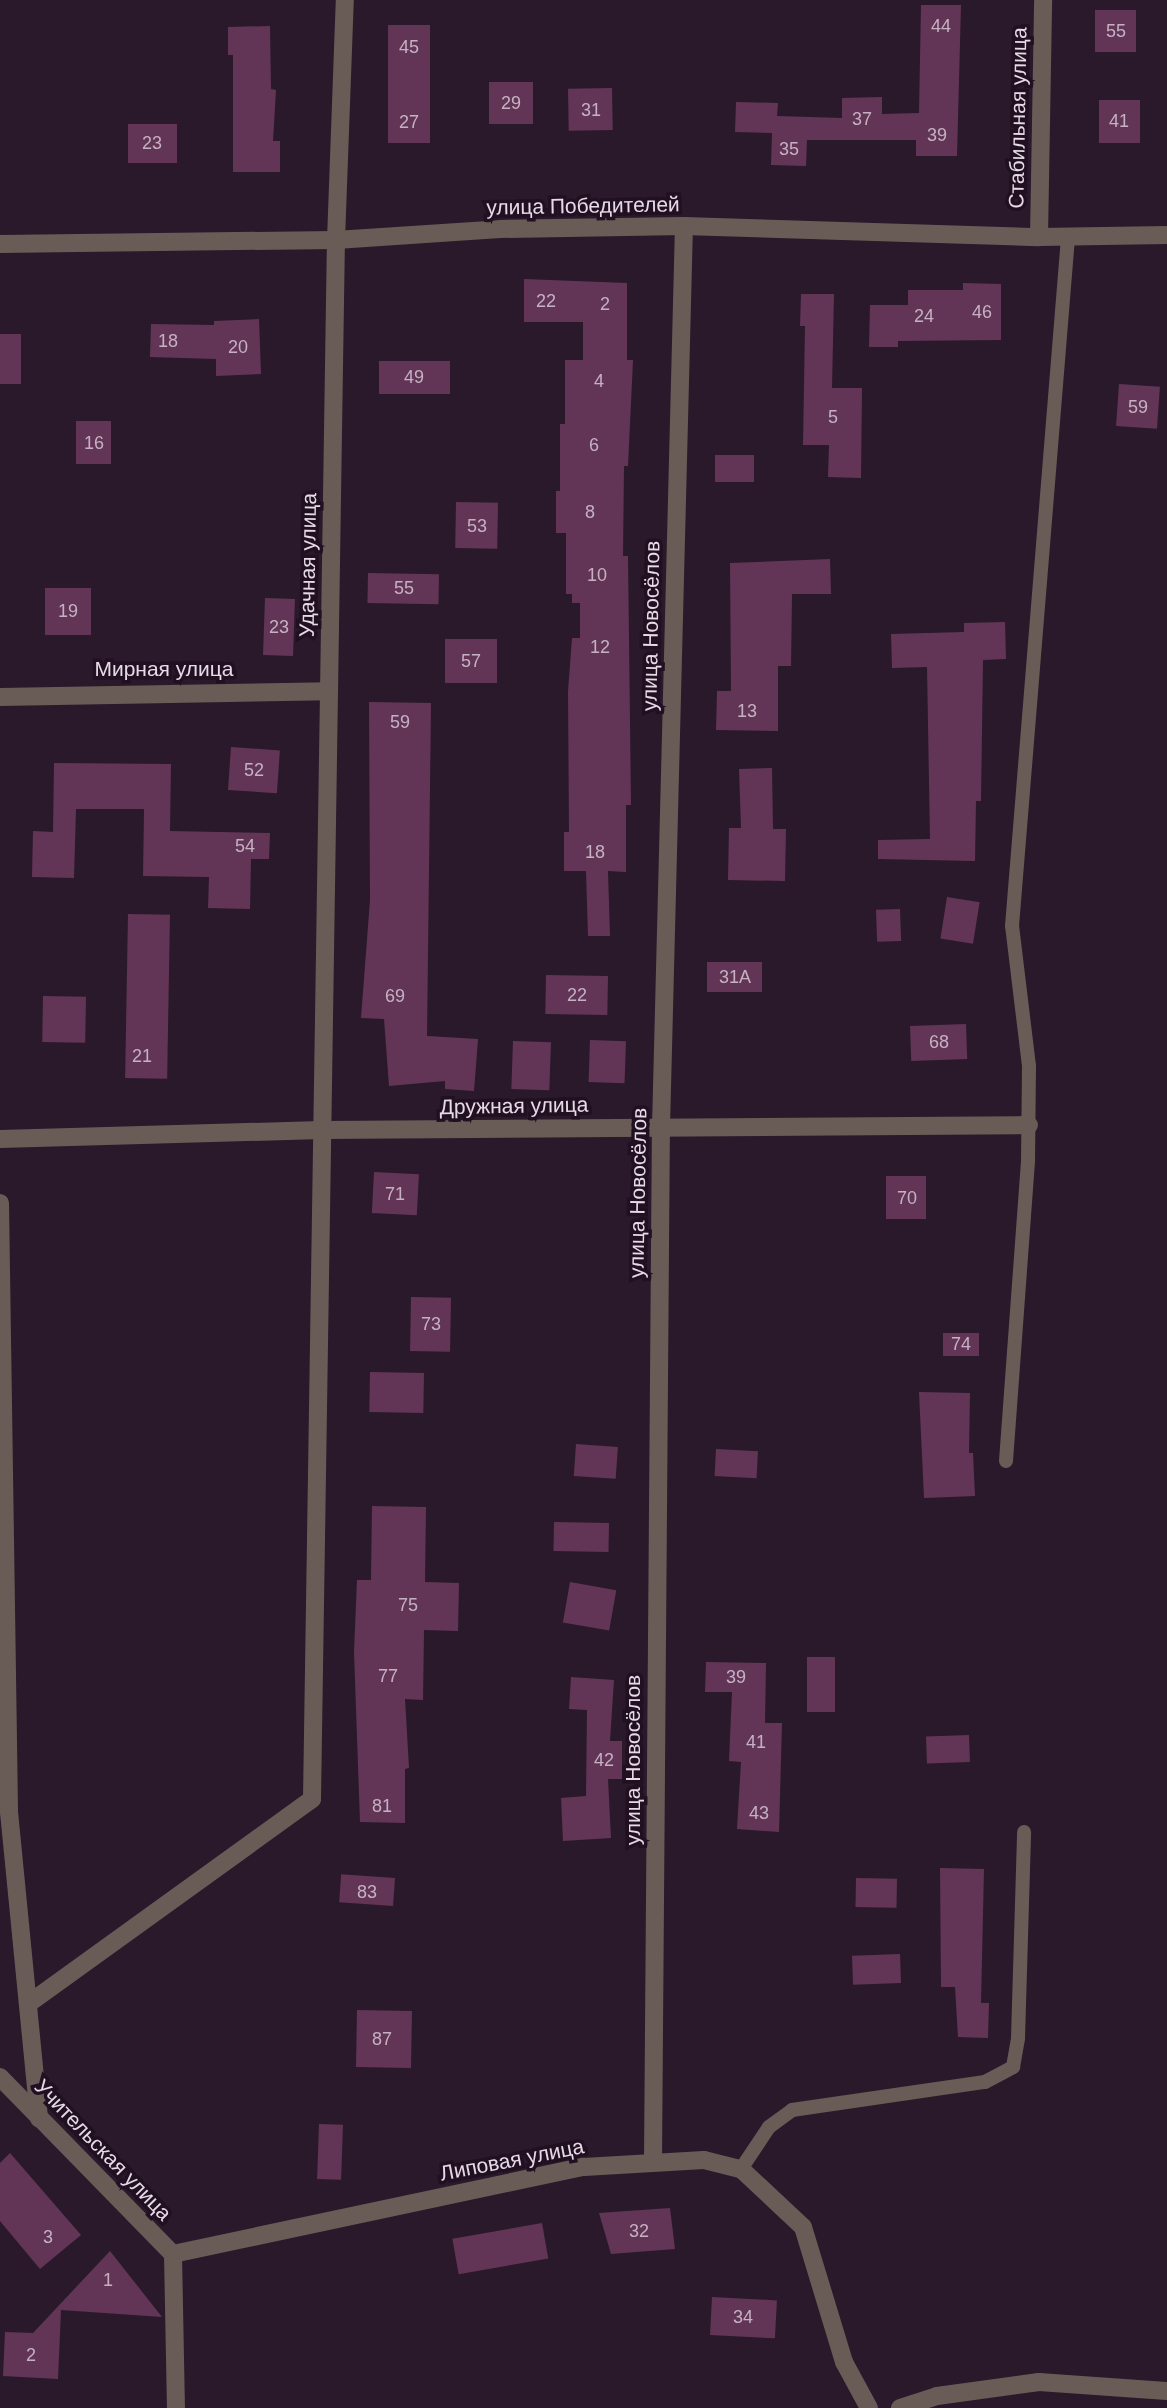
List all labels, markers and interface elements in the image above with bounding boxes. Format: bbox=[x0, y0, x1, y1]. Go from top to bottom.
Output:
house number: 44 bbox=[931, 15, 951, 37]
house number: 55 bbox=[1106, 20, 1126, 42]
street label: Стабильная улица bbox=[1004, 27, 1032, 209]
house number: 45 bbox=[399, 36, 419, 58]
house number: 29 bbox=[501, 92, 521, 114]
house number: 31 bbox=[581, 99, 601, 121]
house number: 37 bbox=[852, 108, 872, 130]
house number: 41 bbox=[1109, 110, 1129, 132]
house number: 27 bbox=[399, 111, 419, 133]
house number: 39 bbox=[927, 124, 947, 146]
house number: 23 bbox=[142, 132, 162, 154]
house number: 35 bbox=[779, 138, 799, 160]
street label: улица Победителей bbox=[486, 192, 680, 220]
house number: 22 bbox=[536, 290, 556, 312]
house number: 2 bbox=[600, 293, 610, 315]
house number: 46 bbox=[972, 301, 992, 323]
house number: 24 bbox=[914, 305, 934, 327]
house number: 18 bbox=[158, 330, 178, 352]
house number: 20 bbox=[228, 336, 248, 358]
house number: 49 bbox=[404, 366, 424, 388]
house number: 4 bbox=[594, 370, 604, 392]
house number: 59 bbox=[1128, 396, 1148, 418]
house number: 5 bbox=[828, 406, 838, 428]
house number: 16 bbox=[84, 432, 104, 454]
house number: 6 bbox=[589, 434, 599, 456]
street label: Удачная улица bbox=[294, 493, 322, 637]
house number: 8 bbox=[585, 501, 595, 523]
house number: 53 bbox=[467, 515, 487, 537]
street label: улица Новосёлов bbox=[637, 541, 665, 711]
house number: 10 bbox=[587, 564, 607, 586]
house number: 55 bbox=[394, 577, 414, 599]
house number: 19 bbox=[58, 600, 78, 622]
house number: 23 bbox=[269, 616, 289, 638]
house number: 12 bbox=[590, 636, 610, 658]
house number: 57 bbox=[461, 650, 481, 672]
street label: Мирная улица bbox=[94, 656, 234, 682]
house number: 13 bbox=[737, 700, 757, 722]
house number: 59 bbox=[390, 711, 410, 733]
house number: 52 bbox=[244, 759, 264, 781]
house number: 54 bbox=[235, 835, 255, 857]
house number: 18 bbox=[585, 841, 605, 863]
house number: 31А bbox=[719, 966, 751, 988]
house number: 22 bbox=[567, 984, 587, 1006]
house number: 69 bbox=[385, 985, 405, 1007]
house number: 68 bbox=[929, 1031, 949, 1053]
house number: 21 bbox=[132, 1045, 152, 1067]
street label: Дружная улица bbox=[439, 1092, 589, 1120]
street label: улица Новосёлов bbox=[624, 1108, 652, 1278]
house number: 71 bbox=[385, 1183, 405, 1205]
house number: 70 bbox=[897, 1187, 917, 1209]
house number: 73 bbox=[421, 1313, 441, 1335]
house number: 74 bbox=[951, 1333, 971, 1355]
house number: 75 bbox=[398, 1594, 418, 1616]
house number: 77 bbox=[378, 1665, 398, 1687]
house number: 39 bbox=[726, 1666, 746, 1688]
street label: улица Новосёлов bbox=[620, 1675, 646, 1845]
house number: 41 bbox=[746, 1731, 766, 1753]
house number: 42 bbox=[594, 1749, 614, 1771]
house number: 81 bbox=[372, 1795, 392, 1817]
house number: 43 bbox=[749, 1802, 769, 1824]
house number: 83 bbox=[357, 1881, 377, 1903]
house number: 87 bbox=[372, 2028, 392, 2050]
street label: Учительская улица bbox=[29, 2074, 177, 2226]
street label: Липовая улица bbox=[438, 2134, 586, 2186]
house number: 32 bbox=[629, 2220, 649, 2242]
house number: 3 bbox=[43, 2226, 53, 2248]
house number: 1 bbox=[103, 2269, 113, 2291]
house number: 34 bbox=[733, 2306, 753, 2328]
house number: 2 bbox=[26, 2344, 36, 2366]

